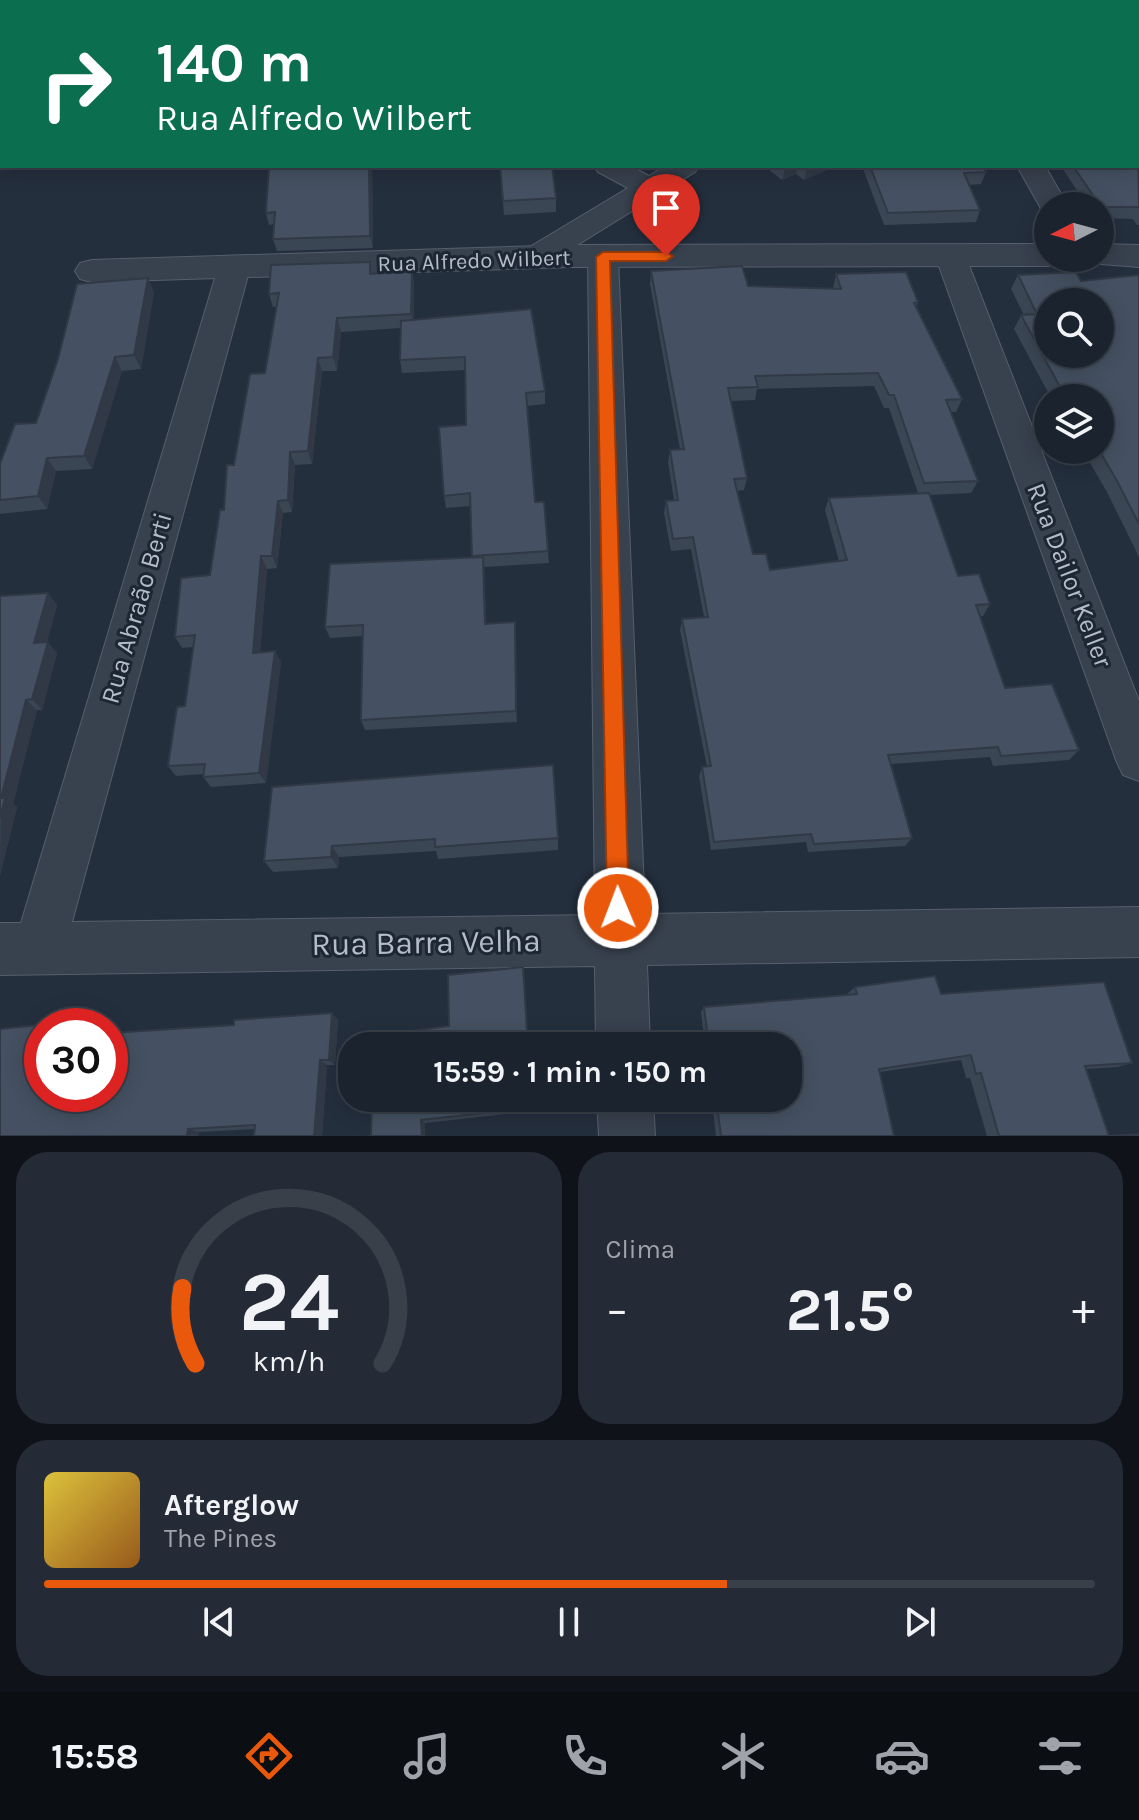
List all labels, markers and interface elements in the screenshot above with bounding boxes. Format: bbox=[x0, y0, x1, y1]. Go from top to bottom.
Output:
text: 140 m bbox=[156, 30, 312, 95]
icon: right bbox=[24, 32, 128, 136]
text: Rua Alfredo Wilbert bbox=[156, 97, 472, 139]
pin bbox=[632, 174, 700, 256]
icon: arrive bbox=[644, 186, 688, 230]
north arrow bbox=[1034, 192, 1114, 272]
map controls bbox=[1034, 192, 1114, 464]
street label: Rua Alfredo Wilbert bbox=[377, 245, 571, 277]
button: search bbox=[1034, 288, 1114, 368]
button: layers bbox=[1034, 384, 1114, 464]
street label: Rua Dailor Keller bbox=[1020, 479, 1119, 672]
street label: Rua Abraão Berti bbox=[94, 509, 179, 707]
position arrow bbox=[576, 866, 660, 950]
street label: Rua Barra Velha bbox=[311, 922, 541, 963]
speed limit sign: 30 bbox=[24, 1008, 128, 1112]
text: 15:59 · 1 min · 150 m bbox=[433, 1054, 707, 1090]
text: Clima bbox=[606, 1234, 675, 1265]
text: 24 bbox=[239, 1254, 339, 1351]
text: 21.5° bbox=[786, 1275, 915, 1345]
text: − bbox=[606, 1284, 629, 1335]
text: + bbox=[1072, 1284, 1095, 1335]
text: km/h bbox=[253, 1345, 325, 1378]
text: Afterglow bbox=[164, 1487, 299, 1523]
text: The Pines bbox=[164, 1523, 277, 1554]
icon: previous bbox=[197, 1600, 241, 1644]
icon: pause bbox=[547, 1600, 591, 1644]
icon: next bbox=[898, 1600, 942, 1644]
icon: directions bbox=[241, 1728, 297, 1784]
icon: music bbox=[399, 1728, 455, 1784]
icon: phone bbox=[557, 1728, 613, 1784]
icon: climate bbox=[715, 1728, 771, 1784]
icon: car bbox=[874, 1728, 930, 1784]
icon: filters bbox=[1032, 1728, 1088, 1784]
text: 15:58 bbox=[51, 1735, 139, 1777]

